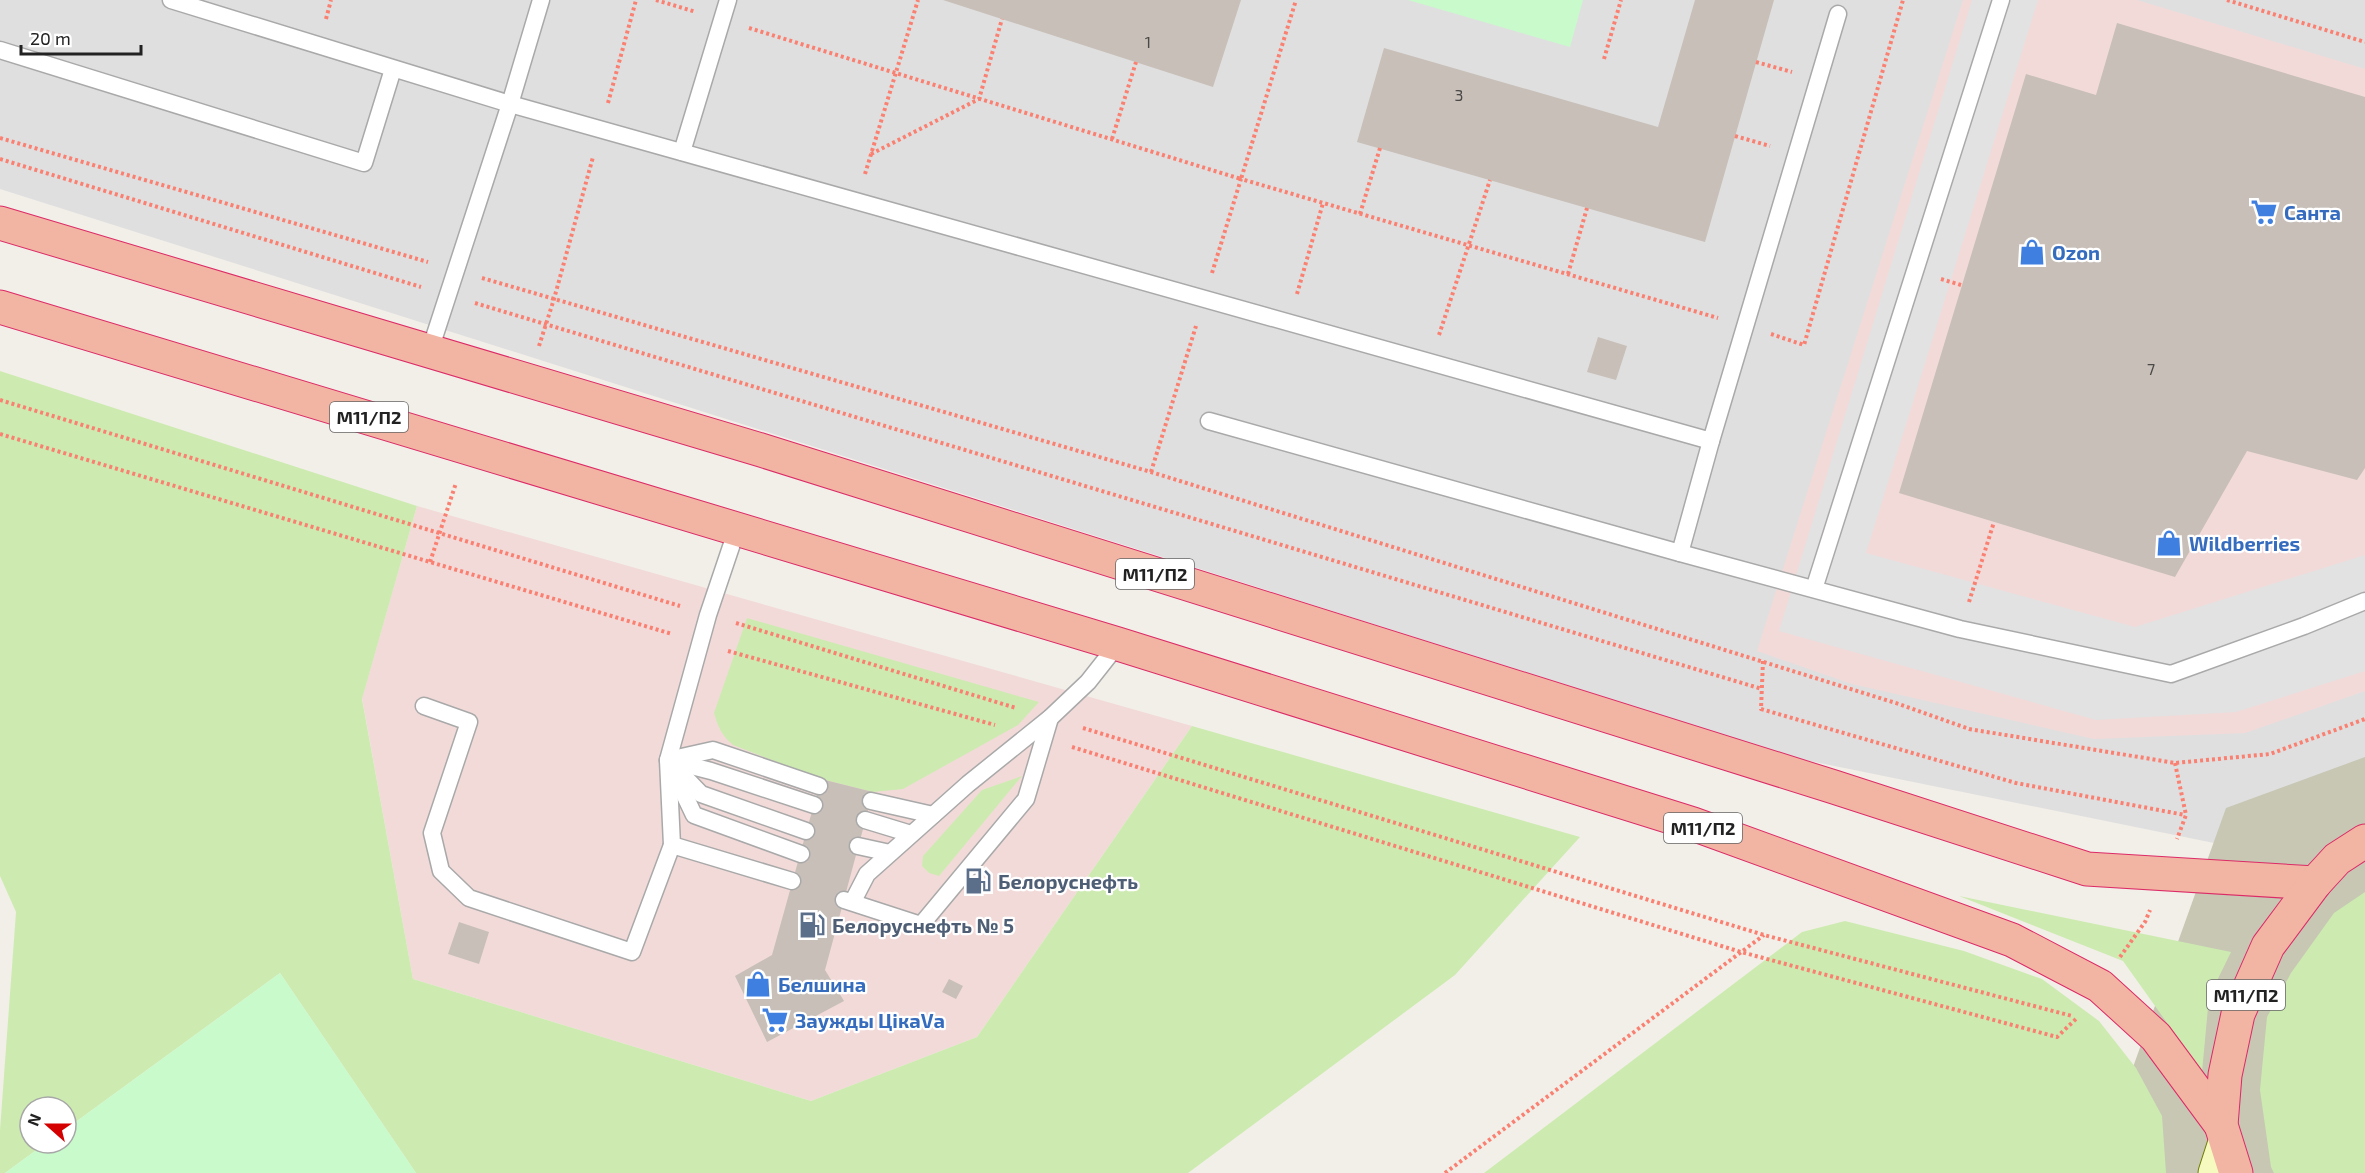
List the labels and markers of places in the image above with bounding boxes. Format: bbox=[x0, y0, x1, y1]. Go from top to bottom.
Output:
supermarket icon: Санта bbox=[2249, 197, 2279, 227]
place label: Санта bbox=[2284, 200, 2341, 224]
shop icon: Ozon bbox=[2017, 237, 2047, 267]
place label: Ozon bbox=[2052, 240, 2100, 264]
shop icon: Wildberries bbox=[2154, 528, 2184, 558]
place label: Wildberries bbox=[2189, 531, 2300, 555]
fuel station icon: Белоруснефть bbox=[963, 866, 993, 896]
place label: Белоруснефть bbox=[998, 869, 1138, 893]
fuel station icon: Белоруснефть № 5 bbox=[797, 910, 827, 940]
place label: Белоруснефть № 5 bbox=[832, 913, 1014, 937]
shop icon: Белшина bbox=[743, 969, 773, 999]
place label: Белшина bbox=[778, 972, 866, 996]
supermarket icon: Заужды ЦікаVа bbox=[760, 1005, 790, 1035]
place label: Заужды ЦікаVа bbox=[795, 1008, 945, 1032]

